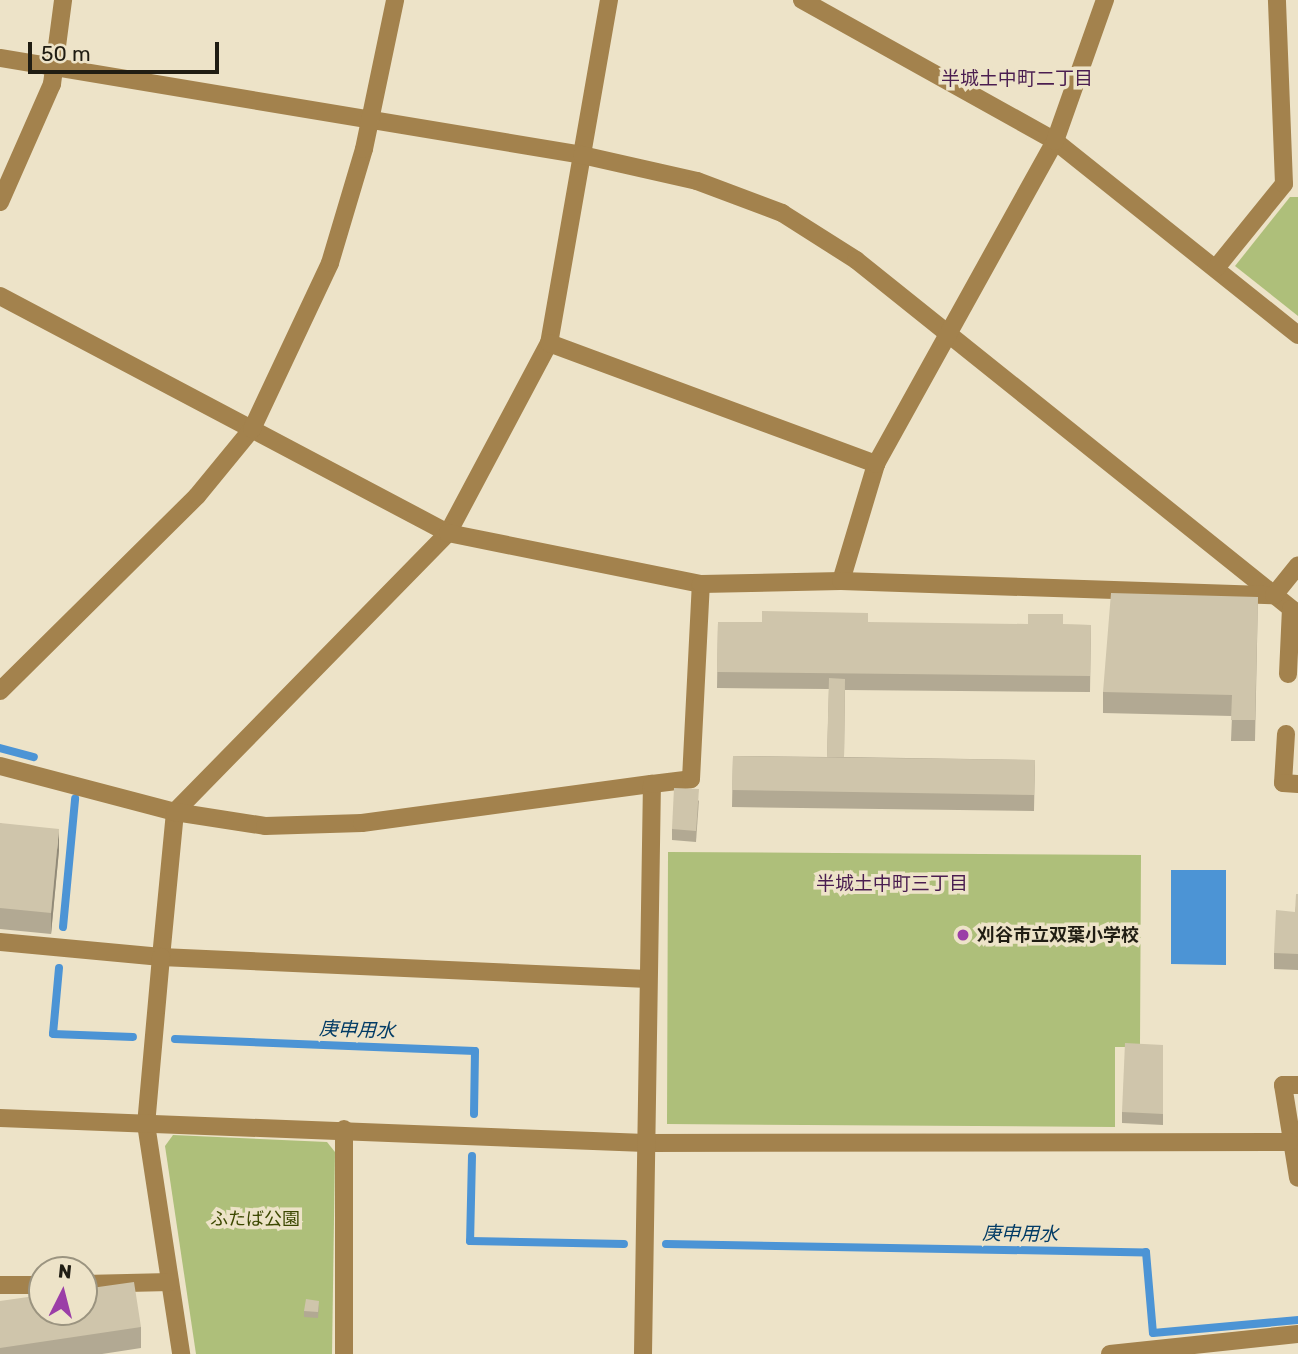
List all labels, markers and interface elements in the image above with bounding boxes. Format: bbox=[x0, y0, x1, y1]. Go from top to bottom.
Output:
scale bar bbox=[32, 28, 222, 72]
text: 50 m bbox=[41, 41, 91, 66]
district label: 半城土中町二丁目 bbox=[941, 68, 1093, 90]
district label: 半城土中町三丁目 bbox=[816, 873, 968, 895]
place label: 刈谷市立双葉小学校 bbox=[977, 924, 1139, 946]
marker: 刈谷市立双葉小学校 bbox=[955, 927, 971, 943]
water label: 庚申用水 bbox=[319, 1017, 395, 1043]
park label: ふたば公園 bbox=[210, 1208, 300, 1230]
water label: 庚申用水 bbox=[982, 1222, 1058, 1246]
north arrow bbox=[28, 1256, 98, 1326]
text: N bbox=[57, 1259, 73, 1284]

